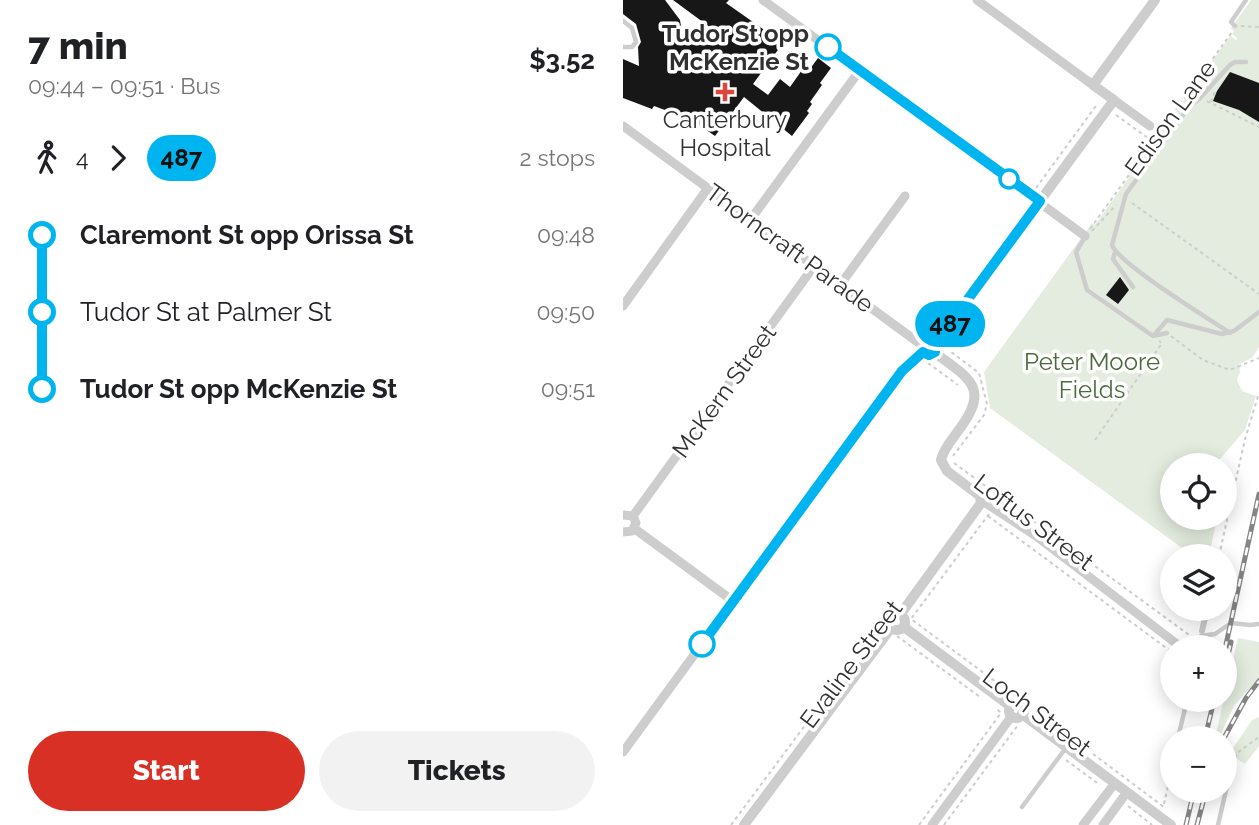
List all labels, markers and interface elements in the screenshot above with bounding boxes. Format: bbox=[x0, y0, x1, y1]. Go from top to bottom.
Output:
place label: Tudor St opp McKenzie St bbox=[662, 19, 809, 76]
text: 7 min bbox=[28, 23, 128, 68]
marker: Tudor St opp McKenzie St bbox=[815, 34, 841, 60]
text: $3.52 bbox=[529, 45, 595, 75]
street label: Edison Lane bbox=[1118, 55, 1222, 181]
text: 09:44 – 09:51 · Bus bbox=[28, 72, 220, 99]
marker: Canterbury Hospital bbox=[715, 82, 735, 102]
place label: Canterbury Hospital bbox=[663, 105, 787, 162]
icon: walk bbox=[28, 139, 66, 177]
icon: forward bbox=[99, 139, 137, 177]
text: 487 bbox=[161, 143, 202, 172]
text: 4 bbox=[76, 144, 89, 171]
text: 2 stops bbox=[520, 144, 595, 171]
unlabelled marker bbox=[999, 169, 1019, 189]
street label: Thorncraft Parade bbox=[700, 177, 880, 319]
text: Claremont St opp Orissa St bbox=[80, 220, 414, 250]
text: 09:48 bbox=[537, 221, 595, 248]
text: Tudor St at Palmer St bbox=[80, 297, 332, 327]
text: 09:50 bbox=[537, 298, 595, 325]
line badge: 487 bbox=[910, 301, 990, 347]
text: 487 bbox=[929, 309, 971, 338]
street label: McKern Street bbox=[666, 319, 782, 463]
park label: Peter Moore Fields bbox=[1024, 347, 1160, 404]
text: Tudor St opp McKenzie St bbox=[80, 374, 397, 404]
text: 09:51 bbox=[541, 375, 595, 402]
map controls bbox=[1160, 453, 1237, 803]
button: locate bbox=[1160, 453, 1237, 530]
street label: Loftus Street bbox=[968, 468, 1100, 576]
button: layers bbox=[1160, 544, 1237, 621]
street label: Evaline Street bbox=[794, 594, 908, 734]
unlabelled marker bbox=[689, 631, 715, 657]
button: + bbox=[1160, 635, 1237, 712]
street label: Loch Street bbox=[977, 662, 1097, 762]
button: − bbox=[1160, 726, 1237, 803]
button: Start bbox=[28, 731, 305, 811]
button: Tickets bbox=[319, 731, 595, 811]

